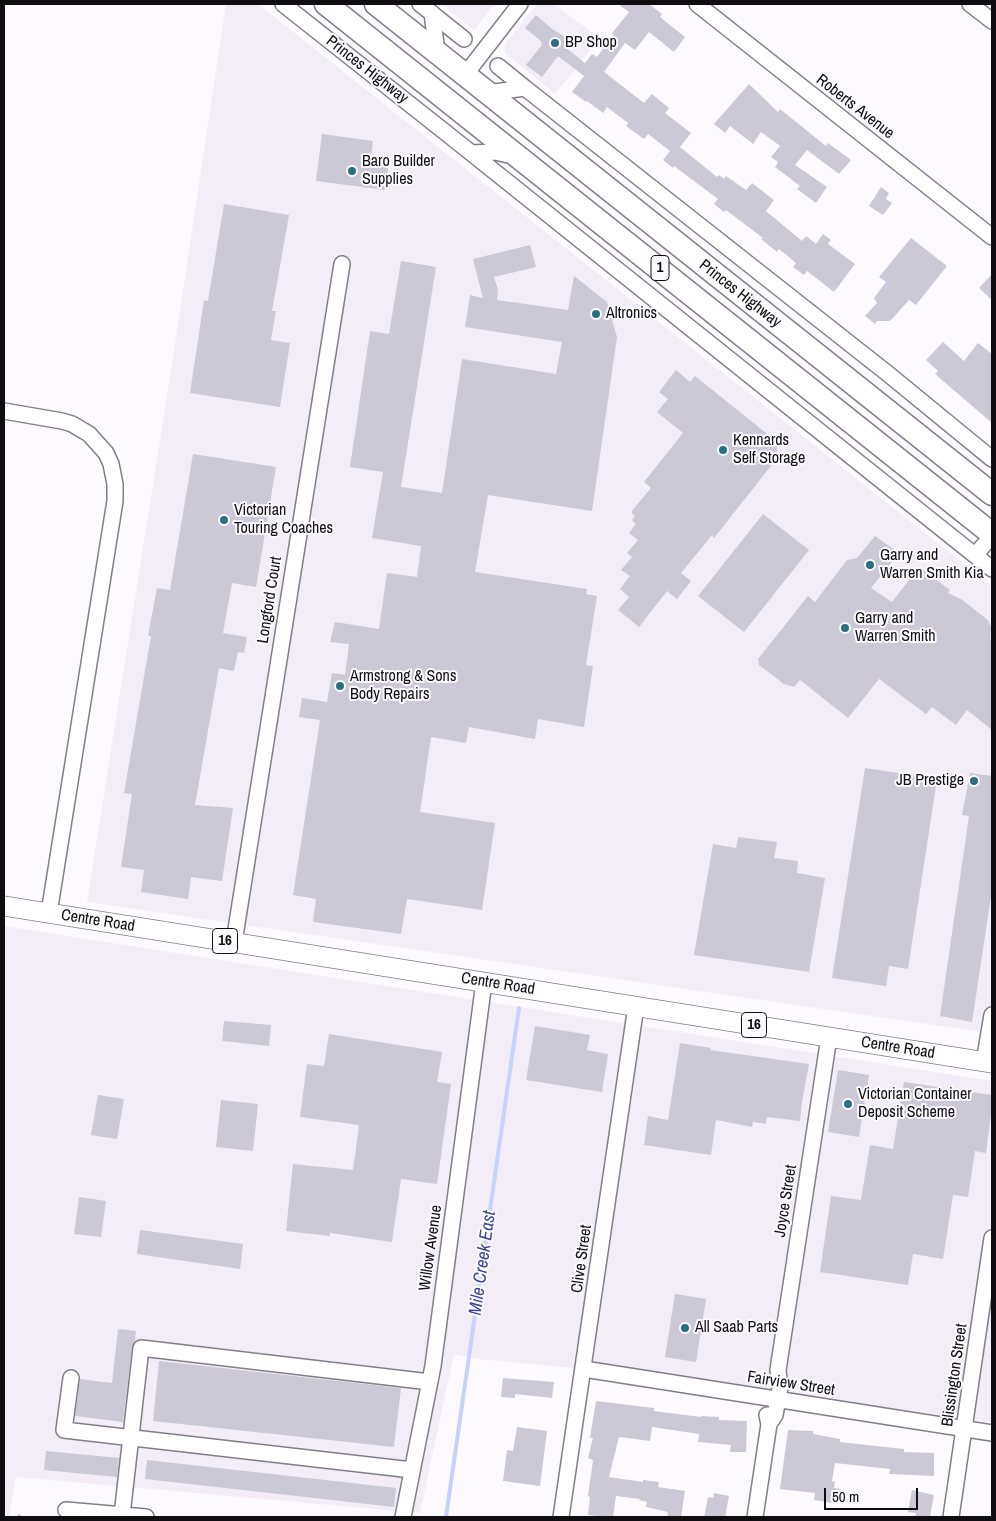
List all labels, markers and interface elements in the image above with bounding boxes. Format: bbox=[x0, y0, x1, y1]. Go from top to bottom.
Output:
street label: Princes Highway bbox=[322, 32, 412, 108]
place label: BP Shop bbox=[565, 33, 617, 53]
marker: BP Shop bbox=[549, 37, 561, 49]
street label: Roberts Avenue bbox=[812, 71, 898, 143]
place label: Baro Builder Supplies bbox=[362, 152, 435, 190]
marker: Baro Builder Supplies bbox=[346, 165, 358, 177]
road number: 1 bbox=[651, 256, 669, 280]
street label: Princes Highway bbox=[695, 256, 785, 332]
place label: Altronics bbox=[606, 304, 657, 324]
marker: Altronics bbox=[590, 308, 602, 320]
place label: Kennards Self Storage bbox=[733, 431, 805, 469]
marker: Kennards Self Storage bbox=[717, 444, 729, 456]
place label: Victorian Touring Coaches bbox=[234, 501, 333, 539]
marker: Victorian Touring Coaches bbox=[218, 514, 230, 526]
place label: Garry and Warren Smith Kia bbox=[880, 546, 984, 584]
street label: Longford Court bbox=[254, 555, 286, 645]
marker: Garry and Warren Smith Kia bbox=[864, 559, 876, 571]
place label: Garry and Warren Smith bbox=[855, 609, 935, 647]
marker: Garry and Warren Smith bbox=[839, 622, 851, 634]
place label: Armstrong & Sons Body Repairs bbox=[350, 667, 456, 705]
marker: Armstrong & Sons Body Repairs bbox=[334, 680, 346, 692]
place label: JB Prestige bbox=[896, 771, 964, 791]
marker: JB Prestige bbox=[968, 775, 980, 787]
street label: Centre Road bbox=[60, 906, 136, 936]
road number: 16 bbox=[212, 928, 238, 954]
street label: Centre Road bbox=[460, 969, 536, 999]
road number: 16 bbox=[742, 1012, 766, 1038]
street label: Centre Road bbox=[860, 1033, 936, 1063]
place label: Victorian Container Deposit Scheme bbox=[858, 1085, 972, 1123]
marker: Victorian Container Deposit Scheme bbox=[842, 1098, 854, 1110]
street label: Joyce Street bbox=[771, 1163, 801, 1239]
street label: Willow Avenue bbox=[415, 1204, 447, 1292]
water label: Mile Creek East bbox=[465, 1210, 501, 1316]
street label: Clive Street bbox=[568, 1224, 596, 1294]
place label: All Saab Parts bbox=[695, 1318, 778, 1338]
marker: All Saab Parts bbox=[679, 1322, 691, 1334]
street label: Blissington Street bbox=[938, 1322, 972, 1428]
street label: Fairview Street bbox=[746, 1368, 836, 1400]
scale bar bbox=[826, 1478, 920, 1510]
text: 50 m bbox=[832, 1486, 859, 1507]

